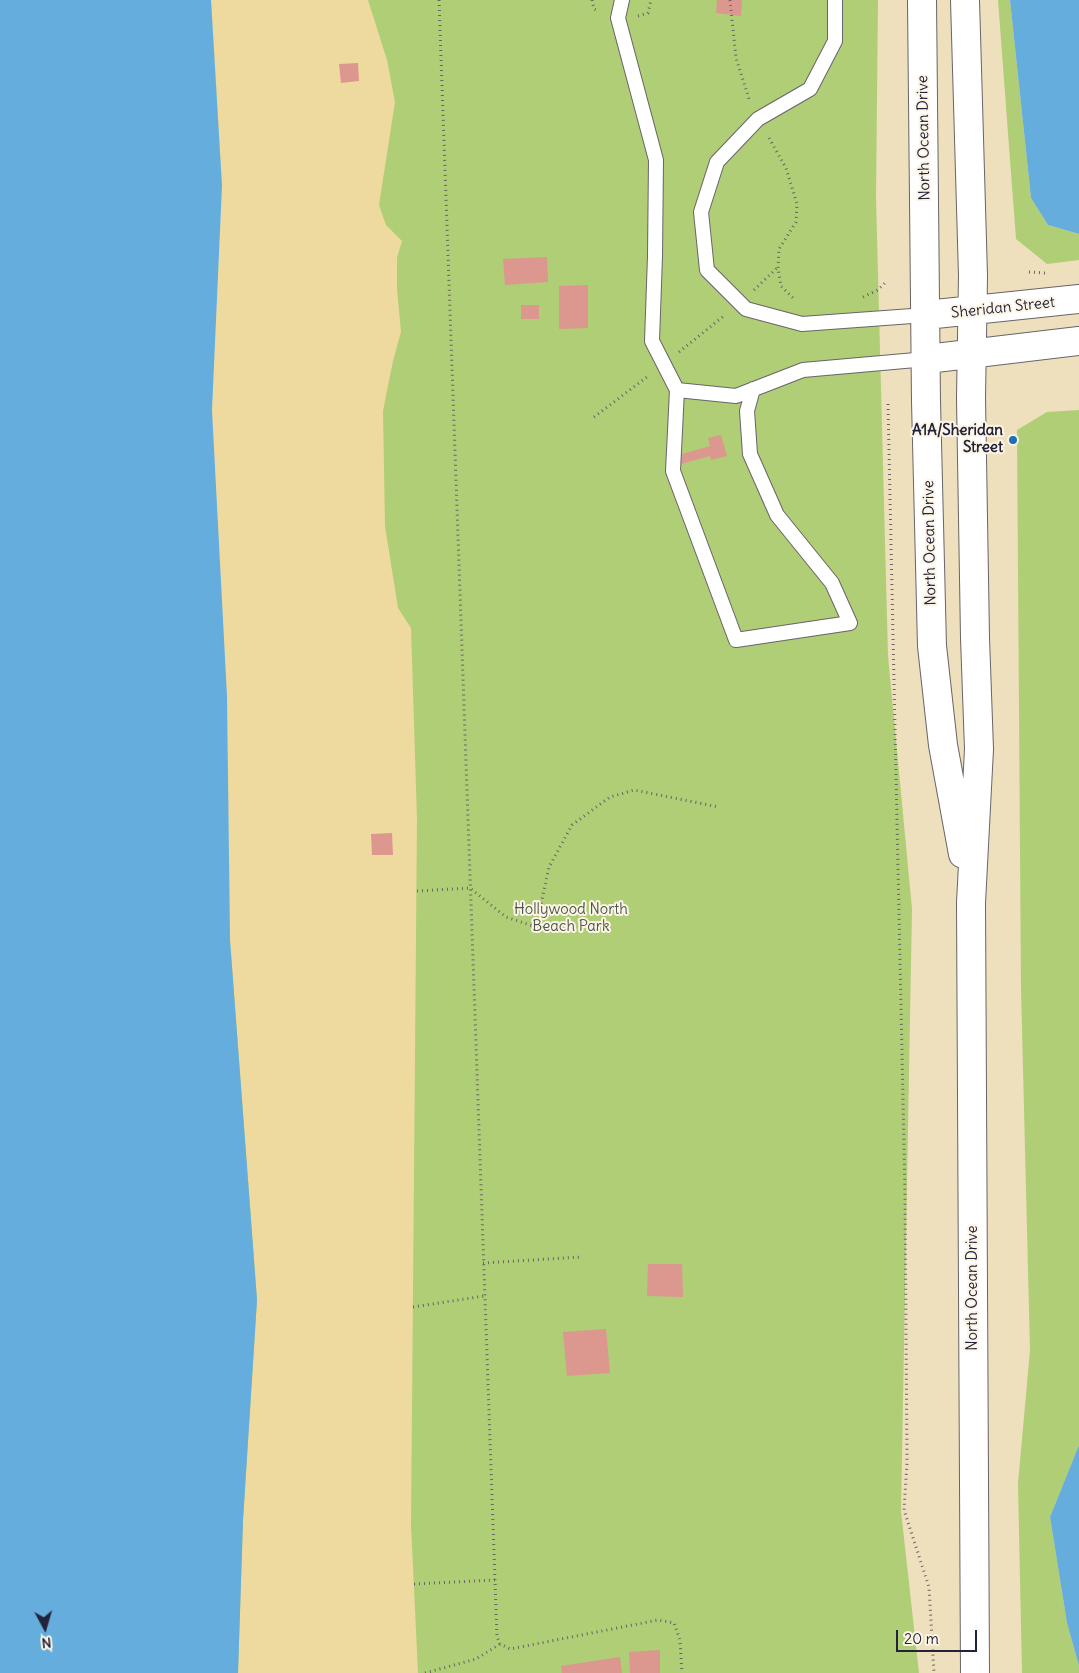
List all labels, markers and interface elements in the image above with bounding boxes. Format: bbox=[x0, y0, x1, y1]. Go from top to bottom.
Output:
street label: North Ocean Drive bbox=[914, 75, 934, 201]
street label: Sheridan Street bbox=[950, 294, 1056, 322]
place label: A1A/Sheridan Street bbox=[912, 422, 1003, 457]
marker: A1A/Sheridan Street bbox=[1007, 434, 1019, 446]
street label: North Ocean Drive bbox=[920, 480, 940, 606]
park label: Hollywood North Beach Park bbox=[514, 901, 628, 936]
street label: North Ocean Drive bbox=[964, 1225, 982, 1351]
north arrow bbox=[20, 1603, 70, 1653]
scale bar bbox=[899, 1620, 980, 1652]
text: 20 m bbox=[904, 1629, 939, 1648]
text: N bbox=[41, 1633, 52, 1652]

